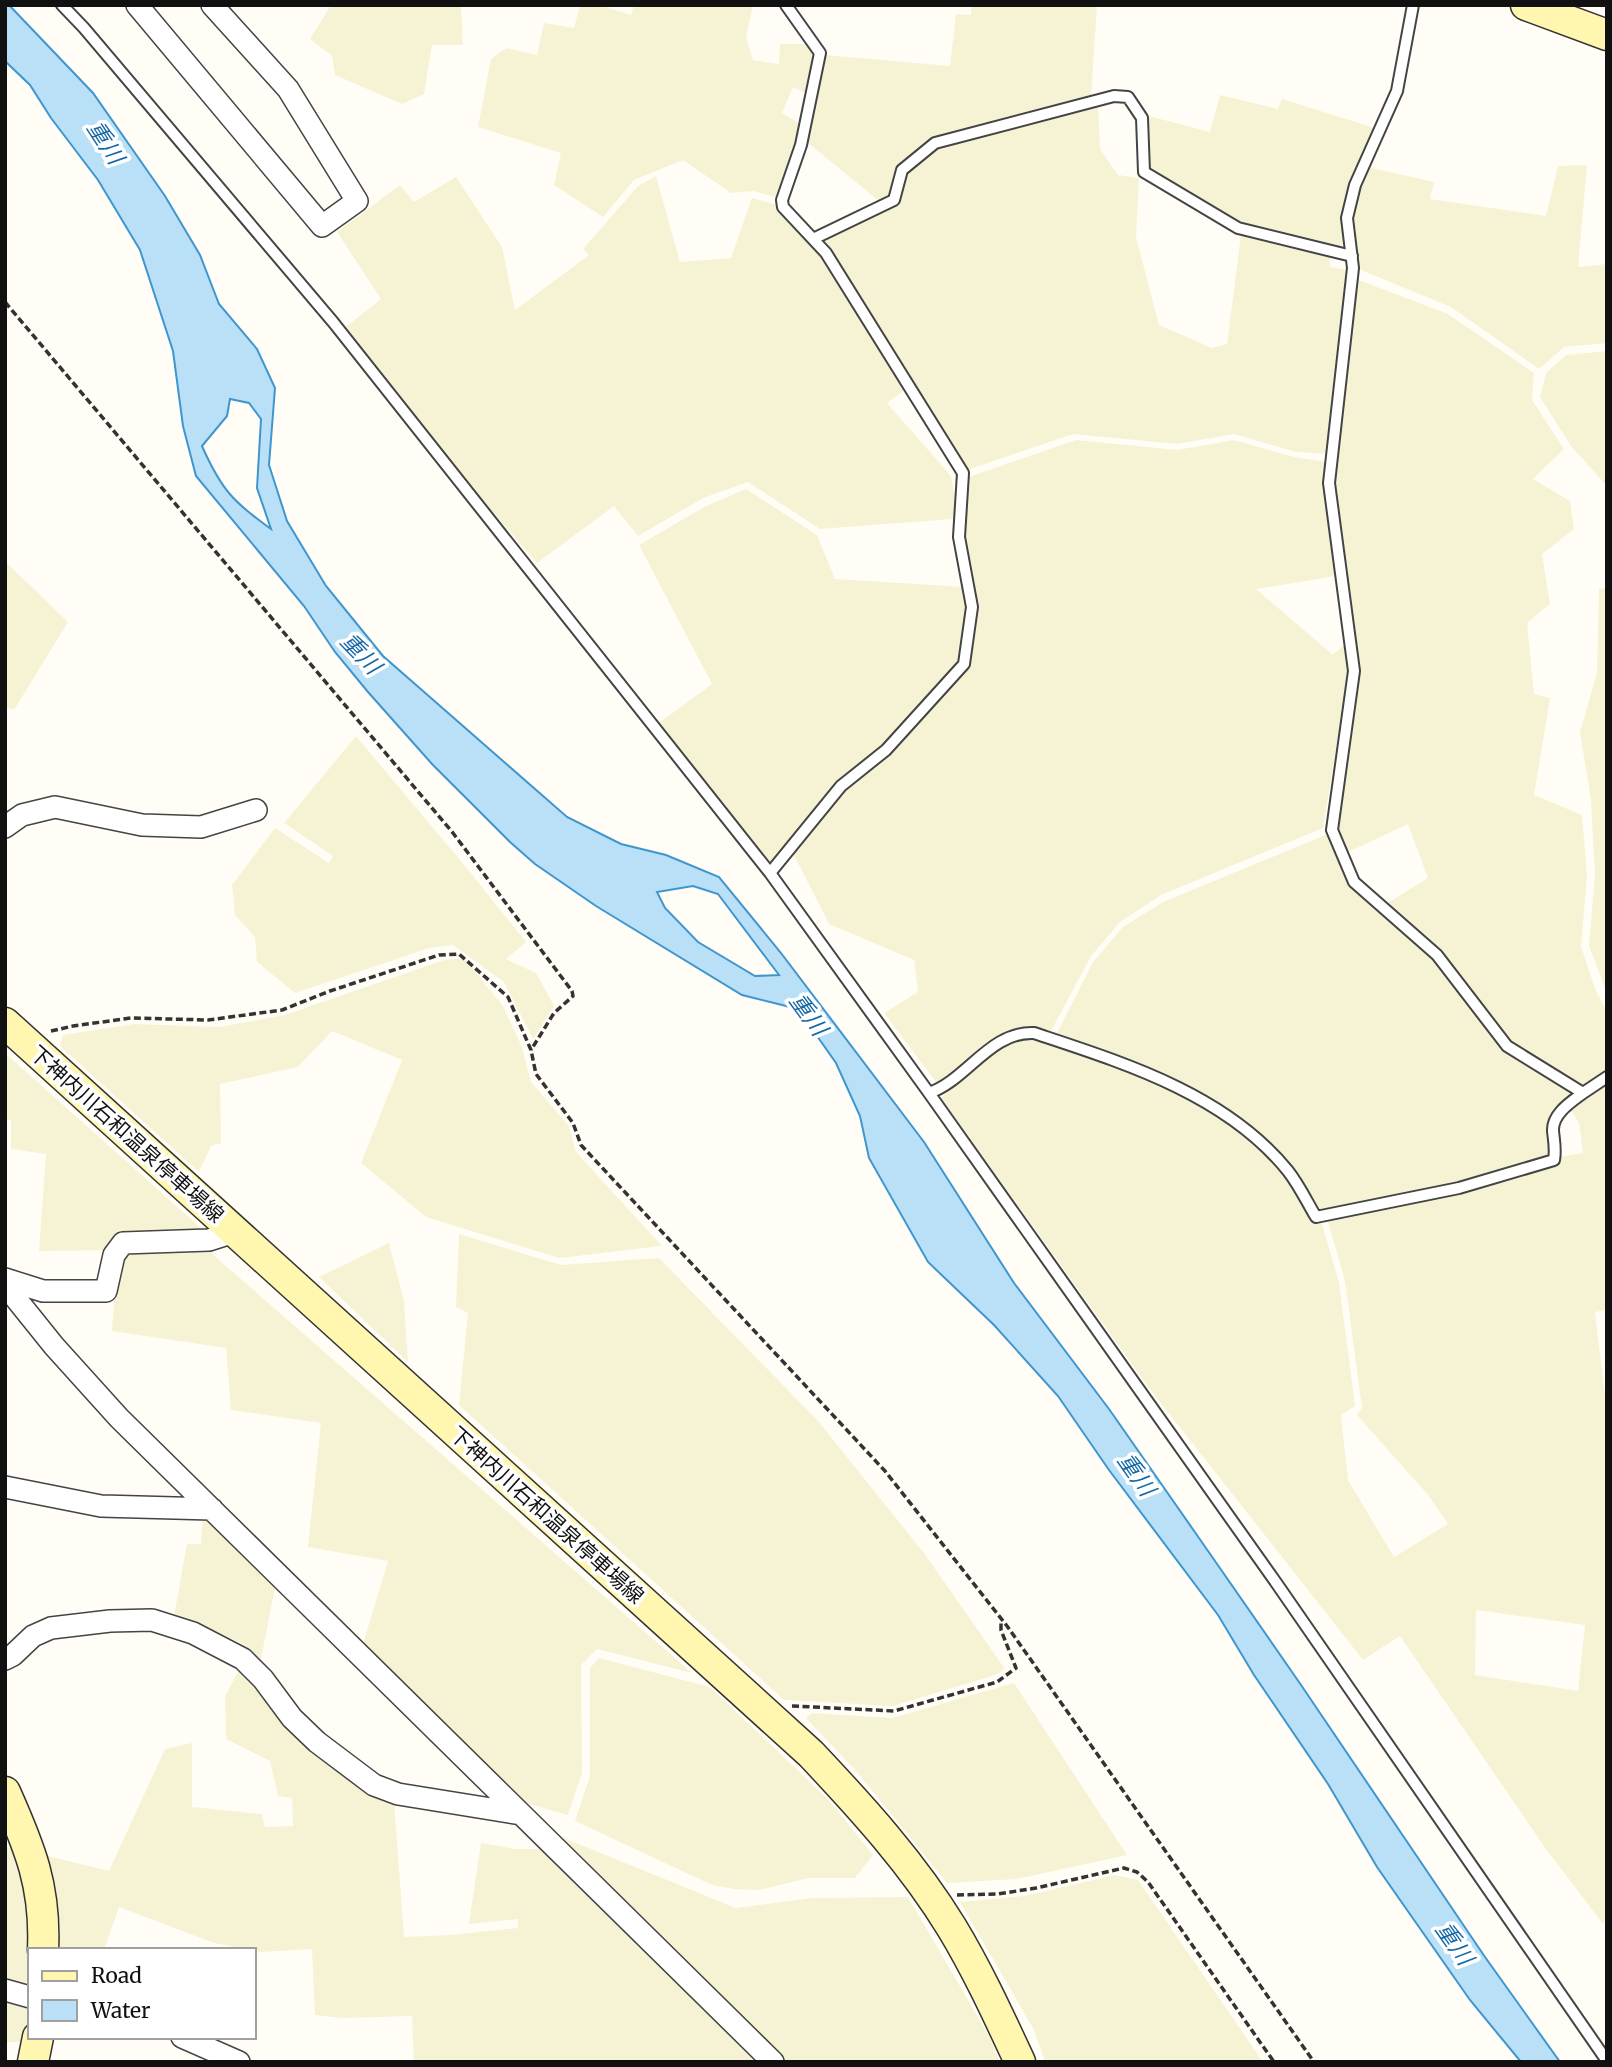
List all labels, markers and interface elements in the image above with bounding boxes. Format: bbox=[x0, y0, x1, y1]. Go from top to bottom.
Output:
water label: 重川 bbox=[81, 115, 132, 172]
water label: 重川 bbox=[335, 626, 389, 682]
water label: 重川 bbox=[784, 987, 836, 1044]
street label: 下神内川石和温泉停車場線 bbox=[24, 1040, 230, 1228]
street label: 下神内川石和温泉停車場線 bbox=[444, 1421, 650, 1609]
water label: 重川 bbox=[1112, 1447, 1164, 1504]
water label: 重川 bbox=[1430, 1916, 1482, 1973]
legend bbox=[28, 1948, 256, 2039]
text: Road bbox=[91, 1962, 142, 1989]
text: Water bbox=[90, 1997, 150, 2024]

